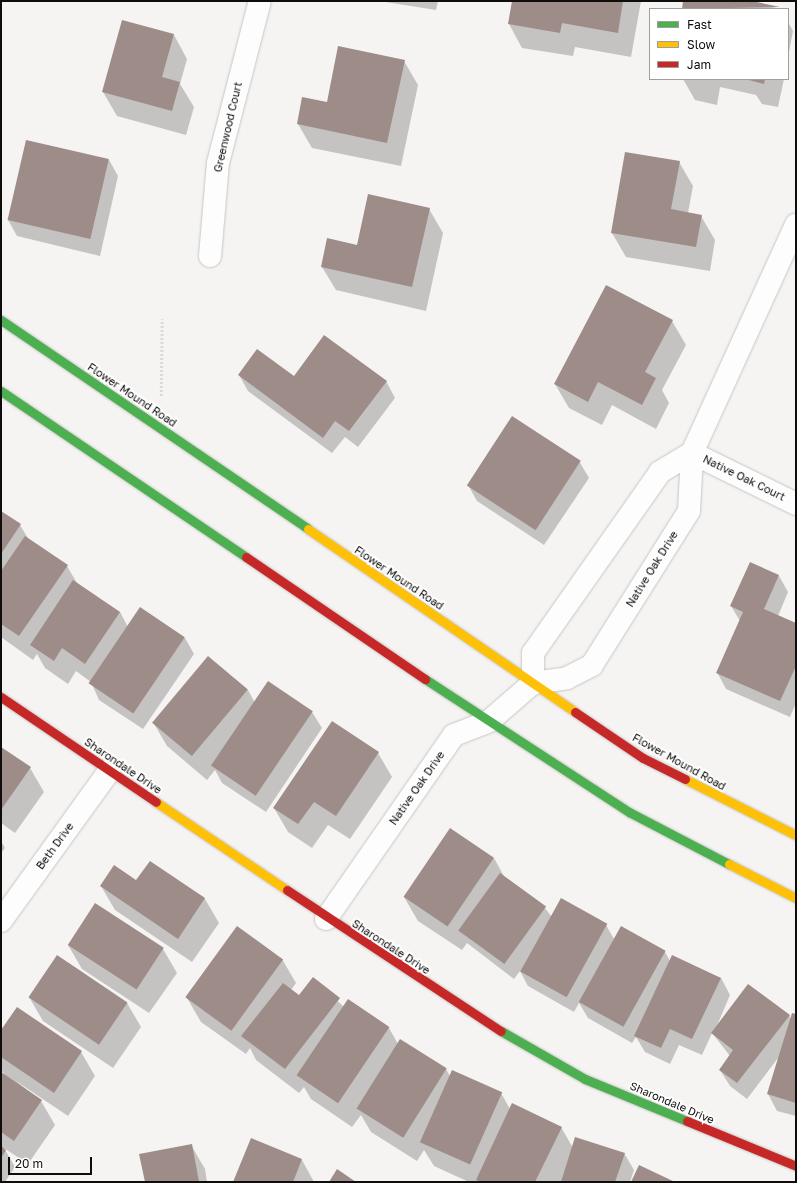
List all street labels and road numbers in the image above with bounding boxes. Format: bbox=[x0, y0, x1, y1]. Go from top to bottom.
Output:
street label: Greenwood Court bbox=[211, 80, 245, 174]
street label: Flower Mound Road bbox=[85, 360, 179, 430]
street label: Native Oak Court bbox=[701, 452, 787, 504]
street label: Native Oak Drive bbox=[623, 528, 681, 610]
street label: Flower Mound Road bbox=[352, 543, 446, 613]
street label: Flower Mound Road bbox=[630, 731, 728, 793]
street label: Sharondale Drive bbox=[82, 735, 164, 797]
street label: Native Oak Drive bbox=[387, 748, 447, 828]
street label: Beth Drive bbox=[34, 820, 76, 872]
street label: Sharondale Drive bbox=[350, 917, 432, 977]
street label: Sharondale Drive bbox=[628, 1079, 716, 1127]

